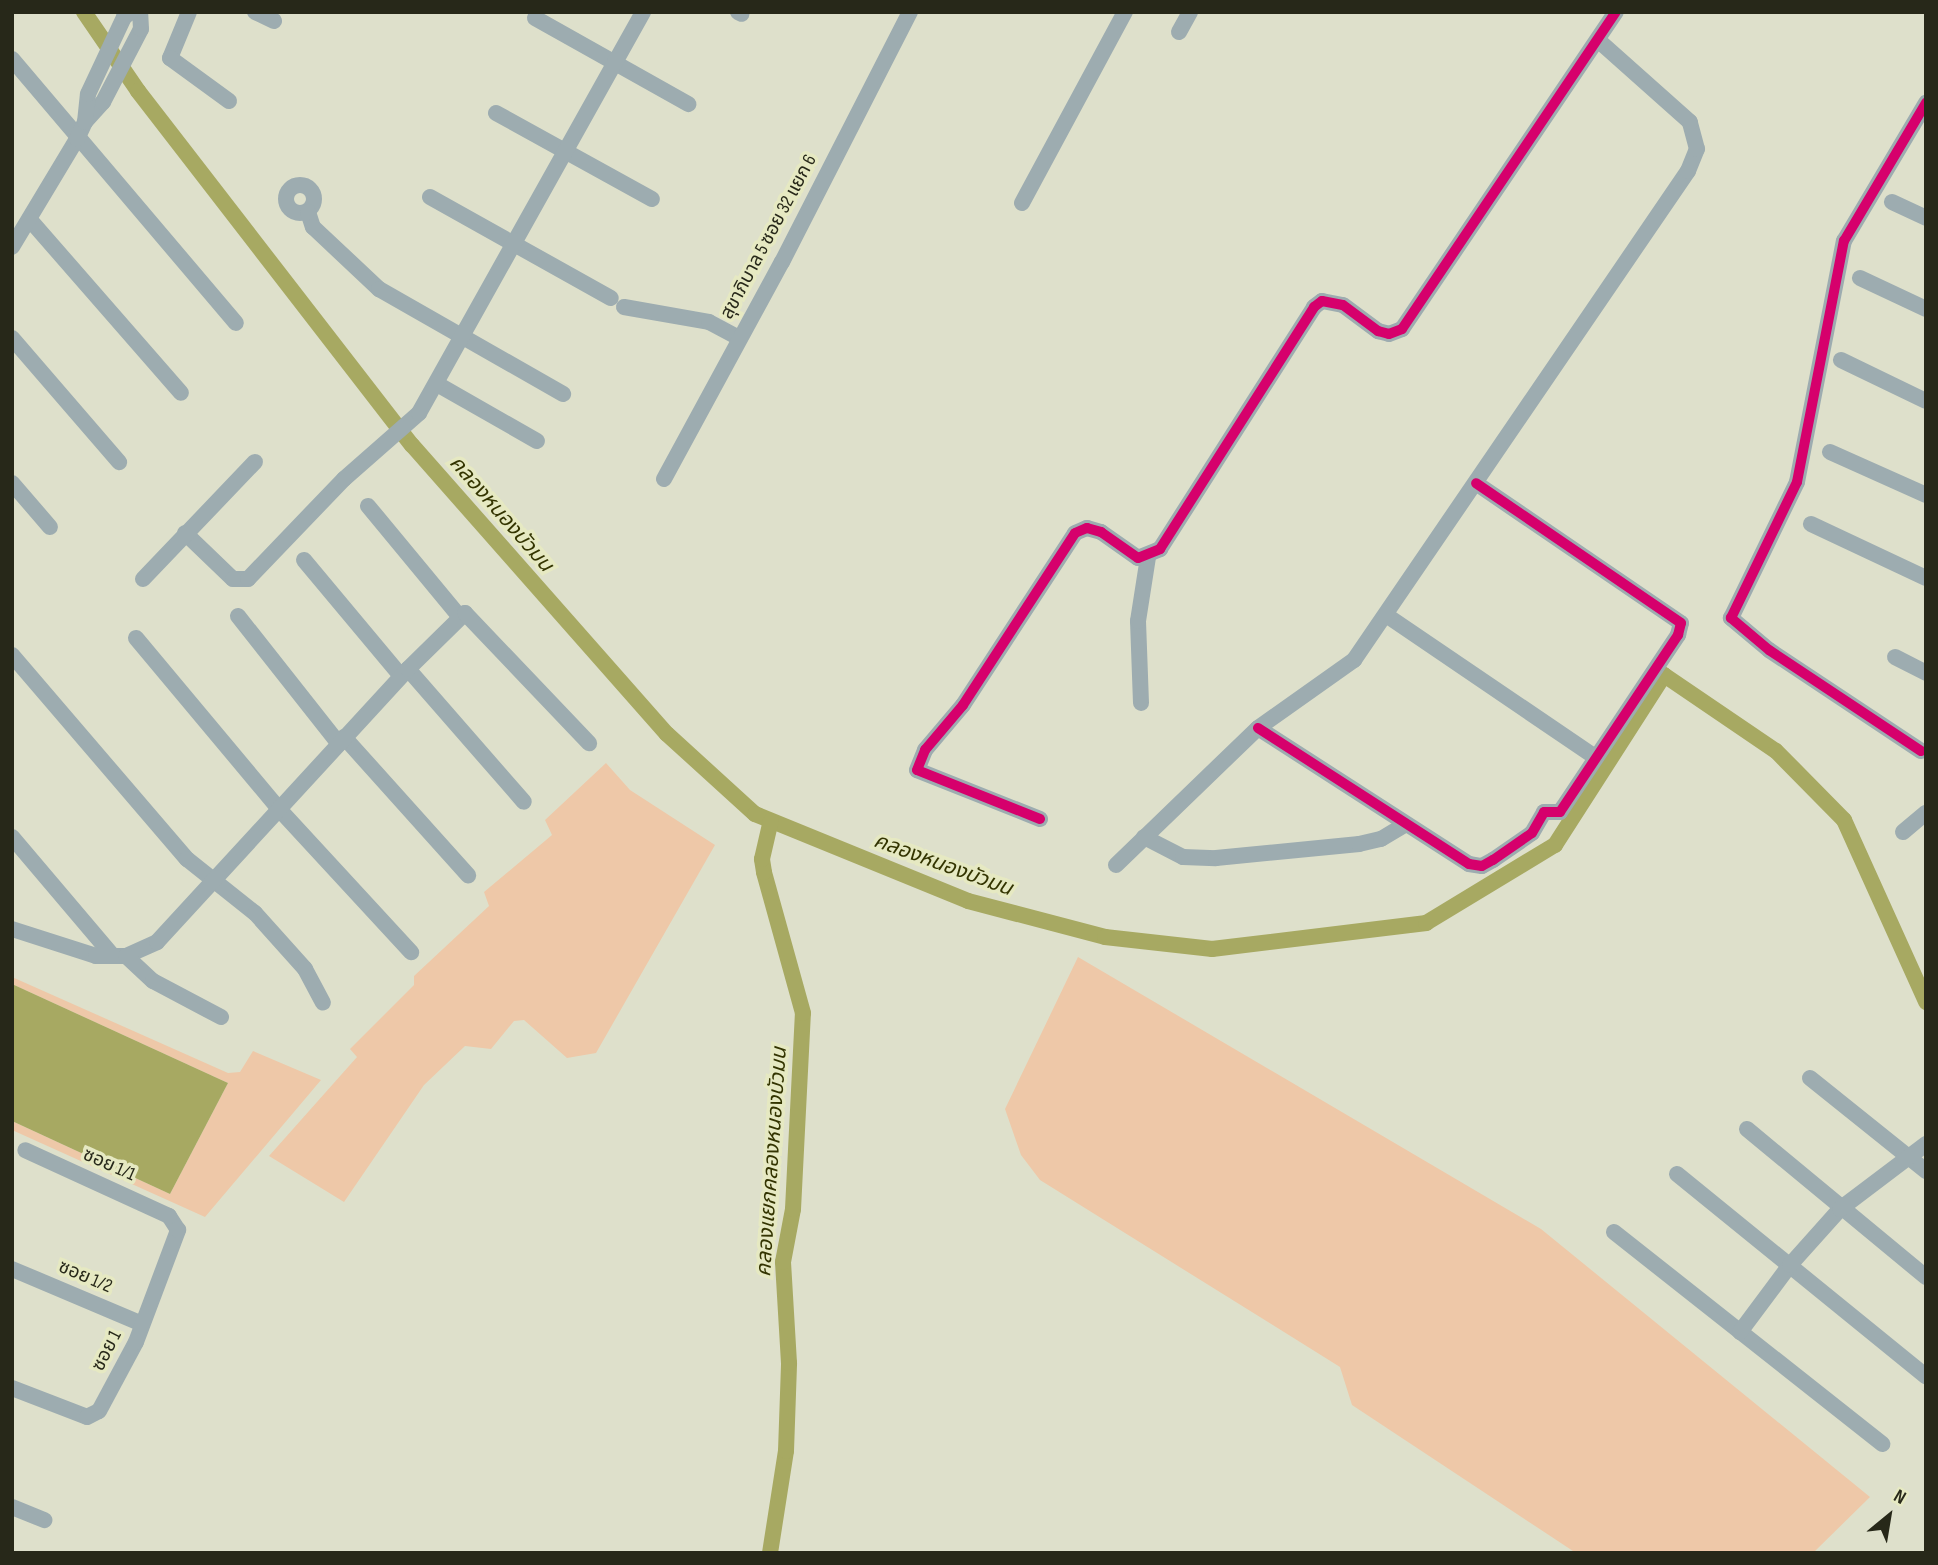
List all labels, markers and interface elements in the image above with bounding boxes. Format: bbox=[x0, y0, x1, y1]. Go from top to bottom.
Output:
street label: สุขาภิบาล 5 ซอย 32 แยก 6 bbox=[716, 151, 822, 323]
water label: คลองหนองบัวมน bbox=[444, 451, 558, 577]
water label: คลองหนองบัวมน bbox=[870, 828, 1016, 902]
water label: คลองแยกคลองหนองบัวมน bbox=[751, 1046, 793, 1278]
street label: ซอย 1/1 bbox=[79, 1143, 139, 1187]
street label: ซอย 1/2 bbox=[55, 1256, 115, 1298]
street label: ซอย 1 bbox=[87, 1327, 127, 1375]
north arrow bbox=[1854, 1481, 1924, 1551]
text: N bbox=[1890, 1485, 1910, 1510]

